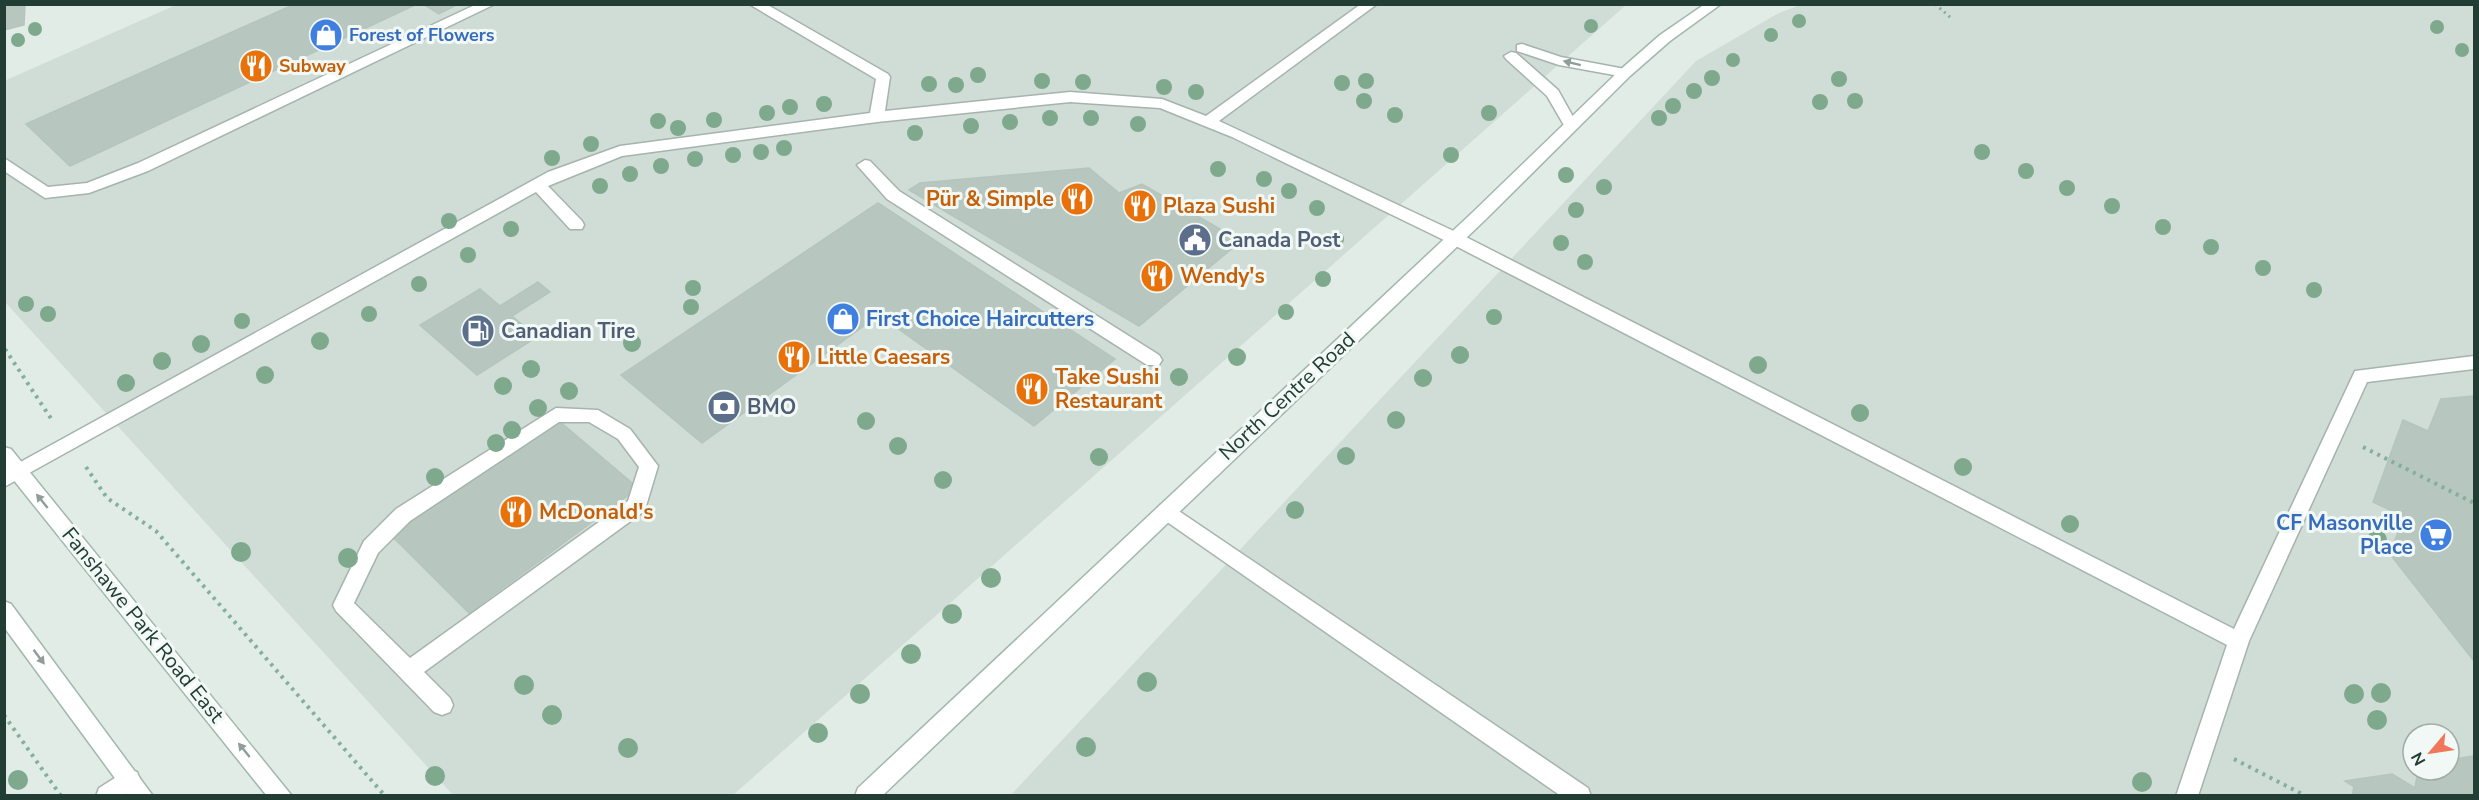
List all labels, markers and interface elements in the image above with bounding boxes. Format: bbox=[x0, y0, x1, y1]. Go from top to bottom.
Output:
shop icon: Forest of Flowers bbox=[308, 17, 344, 53]
place label: Forest of Flowers bbox=[349, 23, 495, 47]
restaurant icon: Subway bbox=[238, 48, 274, 84]
place label: Subway bbox=[279, 54, 346, 78]
one-way arrow bbox=[1563, 58, 1582, 68]
restaurant icon: Pür & Simple bbox=[1059, 181, 1095, 217]
place label: Pür & Simple bbox=[926, 185, 1054, 213]
restaurant icon: Plaza Sushi bbox=[1122, 188, 1158, 224]
place label: Plaza Sushi bbox=[1163, 192, 1275, 220]
public building icon: Canada Post bbox=[1177, 222, 1213, 258]
place label: Canada Post bbox=[1218, 226, 1341, 254]
restaurant icon: Wendy's bbox=[1139, 258, 1175, 294]
place label: Wendy's bbox=[1180, 262, 1265, 290]
shop icon: First Choice Haircutters bbox=[825, 301, 861, 337]
place label: First Choice Haircutters bbox=[866, 305, 1094, 333]
fuel station icon: Canadian Tire bbox=[460, 313, 496, 349]
place label: Canadian Tire bbox=[501, 317, 635, 345]
street label: North Centre Road bbox=[1213, 326, 1361, 466]
restaurant icon: Little Caesars bbox=[776, 339, 812, 375]
place label: Little Caesars bbox=[817, 343, 950, 371]
place label: Take Sushi Restaurant bbox=[1055, 363, 1163, 415]
restaurant icon: Take Sushi Restaurant bbox=[1014, 371, 1050, 407]
bank icon: BMO bbox=[706, 389, 742, 425]
place label: BMO bbox=[747, 393, 796, 421]
one-way arrow bbox=[36, 494, 49, 509]
restaurant icon: McDonald's bbox=[498, 494, 534, 530]
place label: McDonald's bbox=[539, 498, 654, 526]
place label: CF Masonville Place bbox=[2276, 509, 2413, 561]
supermarket icon: CF Masonville Place bbox=[2418, 517, 2454, 553]
street label: Fanshawe Park Road East bbox=[56, 522, 231, 729]
one-way arrow bbox=[33, 650, 45, 665]
north arrow bbox=[2401, 722, 2461, 782]
one-way arrow bbox=[238, 742, 251, 758]
text: N bbox=[2406, 748, 2431, 769]

